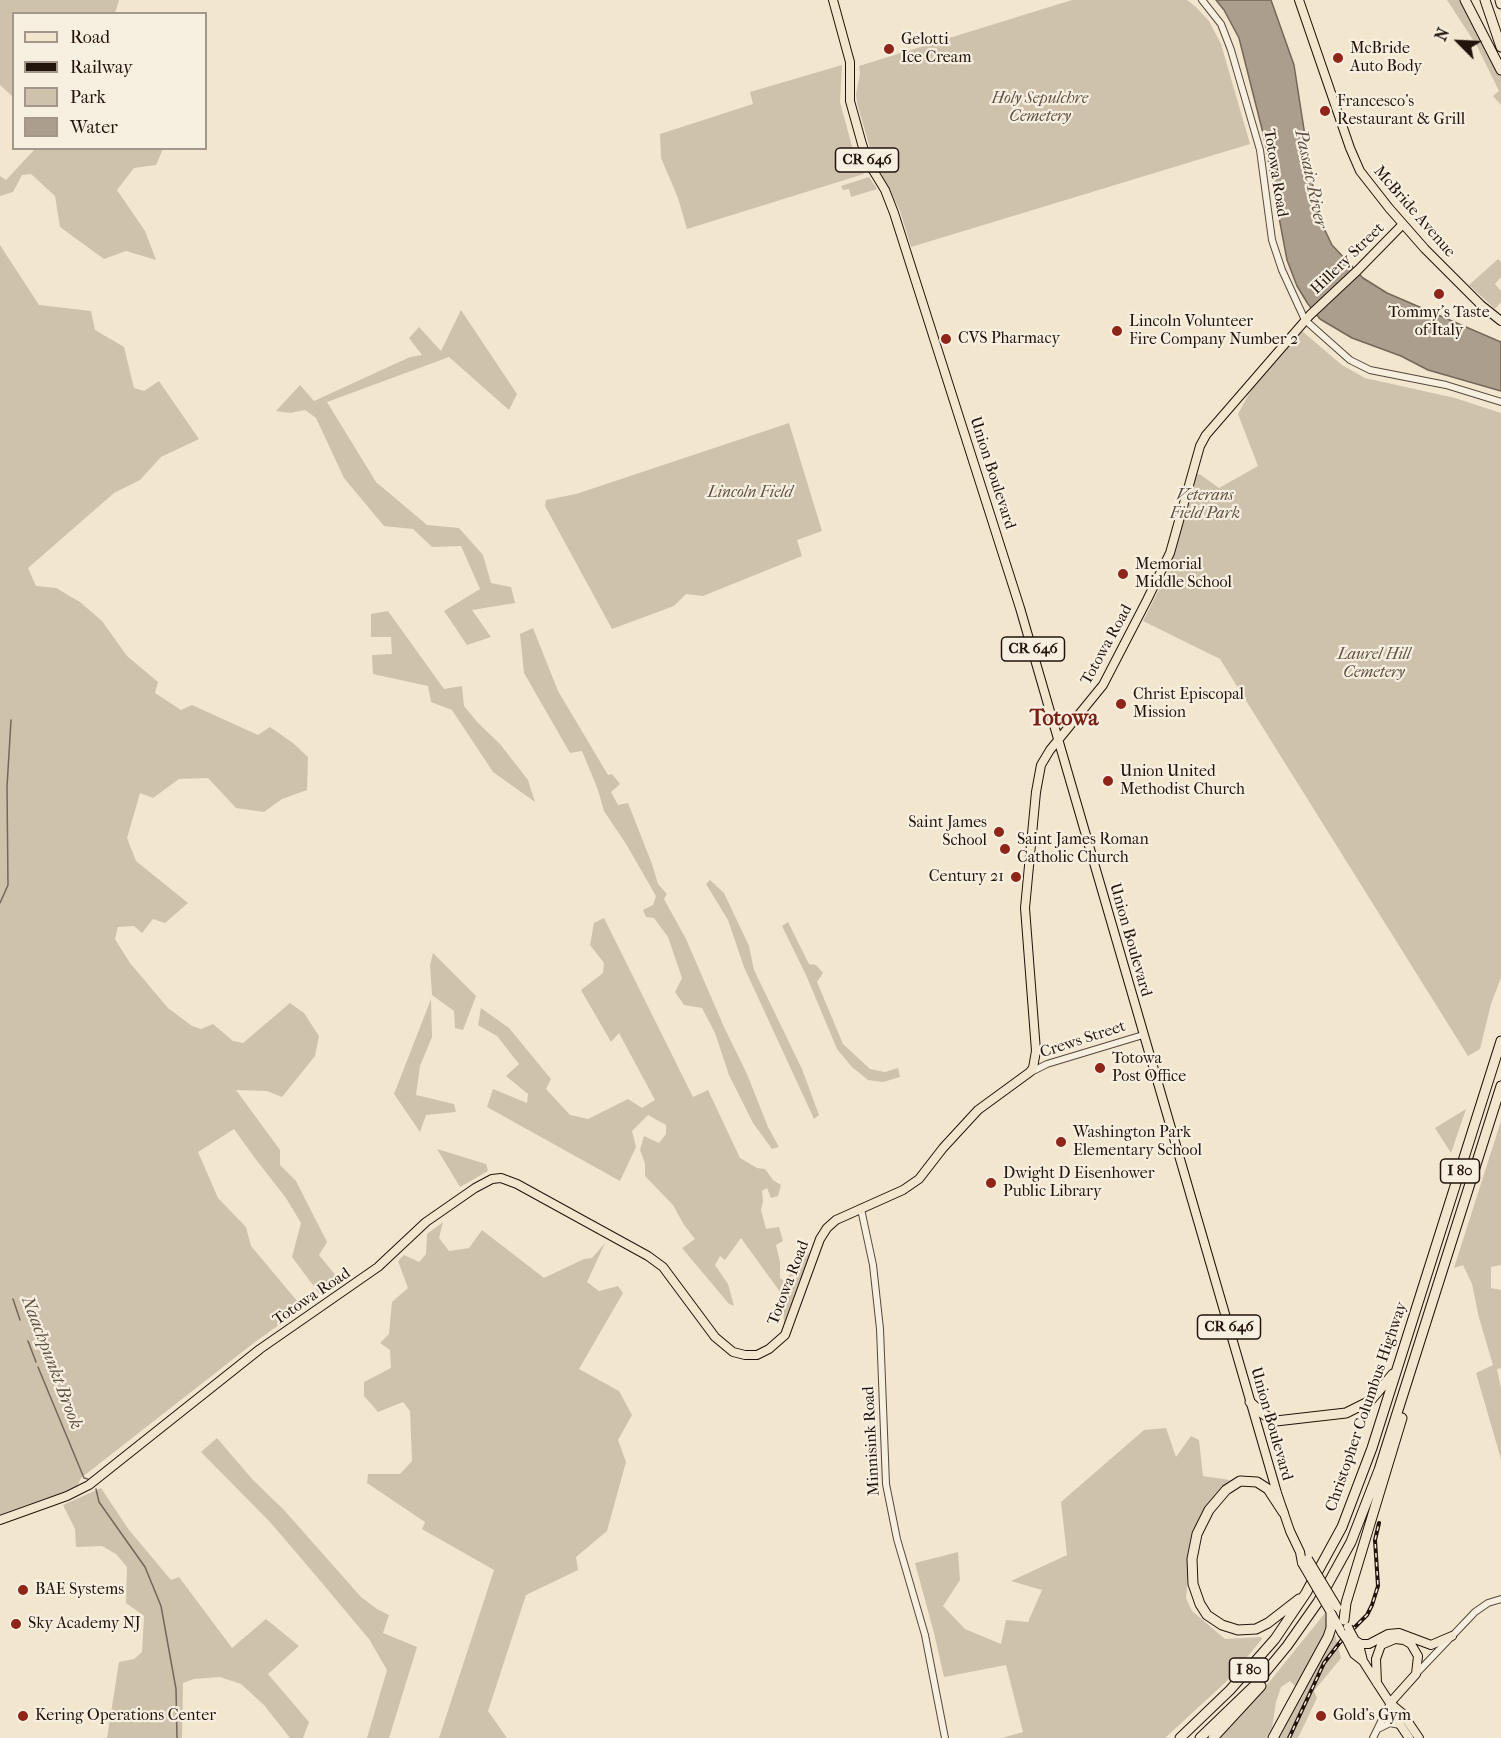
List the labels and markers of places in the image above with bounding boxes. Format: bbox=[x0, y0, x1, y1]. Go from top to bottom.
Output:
place label: Gelotti Ice Cream bbox=[901, 30, 971, 68]
place label: McBride Auto Body bbox=[1350, 39, 1422, 77]
marker: Gelotti Ice Cream bbox=[882, 42, 896, 56]
marker: McBride Auto Body bbox=[1331, 51, 1345, 65]
place label: Francesco's Restaurant & Grill bbox=[1337, 92, 1465, 130]
marker: Francesco's Restaurant & Grill bbox=[1318, 104, 1332, 118]
marker: Tommy's Taste of Italy bbox=[1432, 287, 1446, 301]
place label: Tommy's Taste of Italy bbox=[1388, 303, 1490, 341]
place label: Lincoln Volunteer Fire Company Number 2 bbox=[1129, 312, 1298, 350]
marker: Lincoln Volunteer Fire Company Number 2 bbox=[1110, 324, 1124, 338]
place label: CVS Pharmacy bbox=[958, 329, 1060, 349]
marker: CVS Pharmacy bbox=[939, 332, 953, 346]
place label: Memorial Middle School bbox=[1135, 555, 1232, 593]
marker: Memorial Middle School bbox=[1116, 567, 1130, 581]
place label: Christ Episcopal Mission bbox=[1133, 685, 1244, 723]
marker: Christ Episcopal Mission bbox=[1114, 697, 1128, 711]
place label: Union United Methodist Church bbox=[1120, 762, 1245, 800]
marker: Union United Methodist Church bbox=[1101, 774, 1115, 788]
place label: Saint James School bbox=[908, 813, 987, 851]
marker: Saint James School bbox=[992, 825, 1006, 839]
place label: Saint James Roman Catholic Church bbox=[1017, 830, 1149, 868]
marker: Saint James Roman Catholic Church bbox=[998, 842, 1012, 856]
place label: Century 21 bbox=[929, 867, 1004, 887]
marker: Century 21 bbox=[1009, 870, 1023, 884]
place label: Totowa Post Office bbox=[1112, 1049, 1186, 1087]
marker: Totowa Post Office bbox=[1093, 1061, 1107, 1075]
place label: Washington Park Elementary School bbox=[1073, 1123, 1202, 1161]
marker: Washington Park Elementary School bbox=[1054, 1135, 1068, 1149]
place label: Dwight D Eisenhower Public Library bbox=[1003, 1164, 1155, 1202]
marker: Dwight D Eisenhower Public Library bbox=[984, 1176, 998, 1190]
place label: BAE Systems bbox=[35, 1580, 124, 1600]
marker: BAE Systems bbox=[16, 1583, 30, 1597]
place label: Sky Academy NJ bbox=[28, 1614, 141, 1634]
marker: Sky Academy NJ bbox=[9, 1617, 23, 1631]
place label: Kering Operations Center bbox=[35, 1706, 216, 1726]
place label: Gold's Gym bbox=[1333, 1706, 1411, 1726]
marker: Kering Operations Center bbox=[16, 1709, 30, 1723]
marker: Gold's Gym bbox=[1314, 1709, 1328, 1723]

